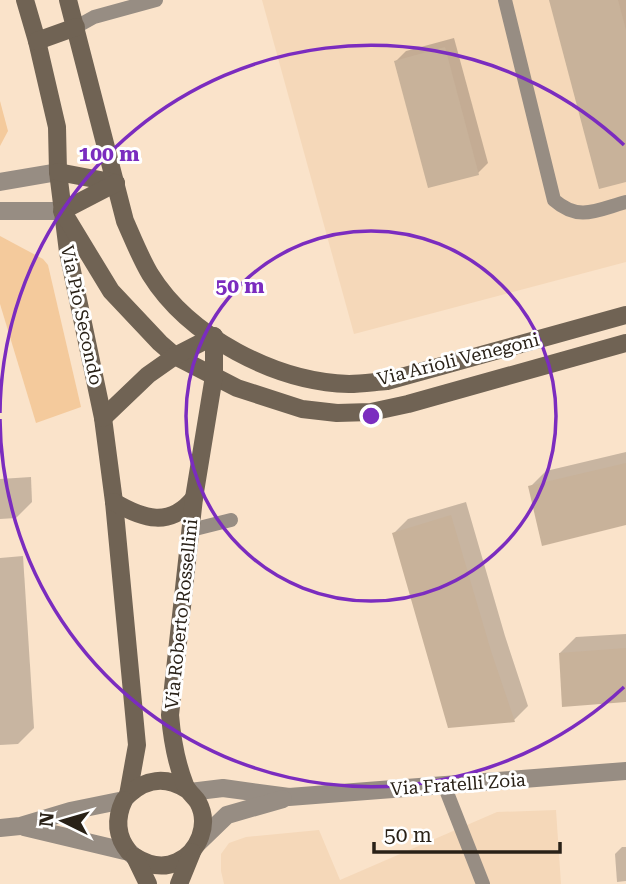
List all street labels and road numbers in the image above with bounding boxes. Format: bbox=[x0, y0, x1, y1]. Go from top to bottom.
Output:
street label: Via Pio Secondo bbox=[57, 243, 107, 387]
street label: Via Arioli Venegoni bbox=[375, 329, 541, 389]
street label: Via Roberto Rossellini bbox=[161, 517, 201, 710]
street label: Via Fratelli Zoia bbox=[390, 769, 527, 799]

